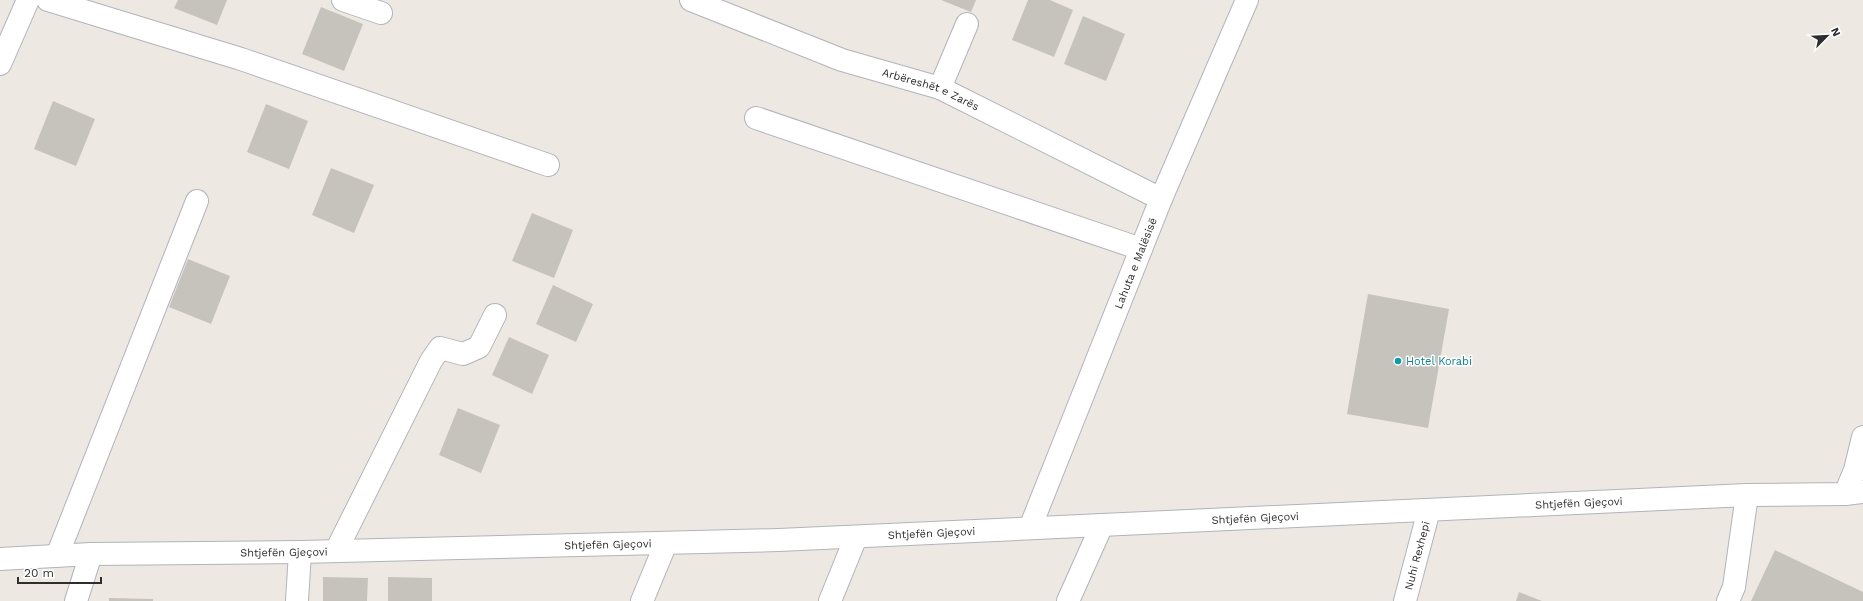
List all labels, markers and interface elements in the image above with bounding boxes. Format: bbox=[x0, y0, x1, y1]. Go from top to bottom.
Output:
north arrow bbox=[1807, 16, 1847, 56]
text: N bbox=[1828, 26, 1843, 39]
street label: Arbëreshët e Zarës bbox=[881, 66, 981, 114]
street label: Lahuta e Malësisë bbox=[1112, 216, 1160, 311]
place label: Hotel Korabi bbox=[1406, 355, 1472, 368]
marker: Hotel Korabi bbox=[1393, 356, 1403, 366]
street label: Shtjefën Gjeçovi bbox=[1535, 495, 1623, 512]
street label: Shtjefën Gjeçovi bbox=[1211, 510, 1299, 527]
street label: Nuhi Rexhepi bbox=[1402, 520, 1433, 591]
street label: Shtjefën Gjeçovi bbox=[888, 525, 976, 542]
street label: Shtjefën Gjeçovi bbox=[564, 537, 652, 552]
street label: Shtjefën Gjeçovi bbox=[240, 545, 328, 560]
scale bar bbox=[18, 559, 101, 585]
text: 20 m bbox=[24, 566, 54, 580]

